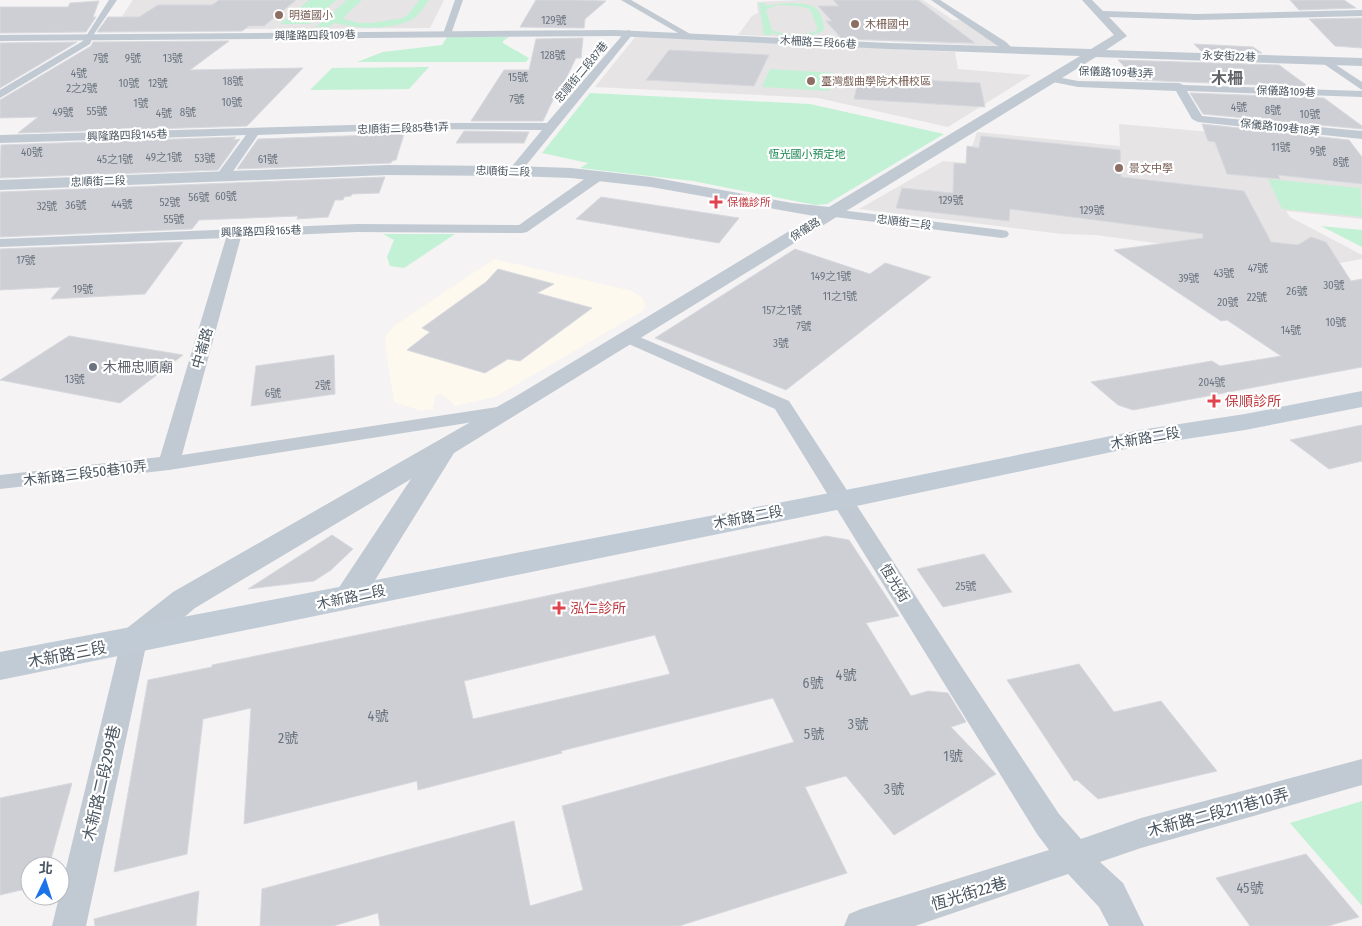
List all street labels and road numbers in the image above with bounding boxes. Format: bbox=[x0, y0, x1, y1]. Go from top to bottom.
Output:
street label: 興隆路四段109巷 bbox=[274, 28, 356, 43]
street label: 木柵路三段66巷 bbox=[779, 34, 857, 51]
street label: 忠順街二段87巷 bbox=[552, 39, 611, 106]
street label: 永安街22巷 bbox=[1202, 49, 1256, 64]
street label: 保儀路109巷3弄 bbox=[1078, 65, 1154, 80]
street label: 保儀路109巷 bbox=[1256, 84, 1316, 99]
street label: 保儀路109巷18弄 bbox=[1239, 117, 1320, 138]
street label: 忠順街二段85巷1弄 bbox=[357, 120, 449, 137]
street label: 興隆路四段145巷 bbox=[87, 128, 168, 143]
street label: 忠順街二段 bbox=[475, 164, 531, 179]
street label: 忠順街二段 bbox=[70, 174, 126, 189]
street label: 忠順街二段 bbox=[876, 213, 932, 232]
street label: 保儀路 bbox=[788, 215, 823, 244]
street label: 興隆路四段165巷 bbox=[220, 224, 302, 239]
street label: 中崙路 bbox=[189, 326, 216, 371]
street label: 木新路二段 bbox=[1109, 424, 1181, 453]
street label: 木新路三段50巷10弄 bbox=[22, 457, 148, 490]
street label: 木新路二段 bbox=[712, 502, 784, 533]
street label: 恆光街 bbox=[876, 561, 913, 606]
street label: 木新路二段 bbox=[315, 582, 387, 613]
street label: 木新路三段 bbox=[26, 638, 108, 671]
street label: 木新路二段299巷 bbox=[79, 723, 124, 843]
street label: 木新路二段211巷10弄 bbox=[1145, 784, 1291, 840]
street label: 恆光街22巷 bbox=[929, 873, 1009, 914]

